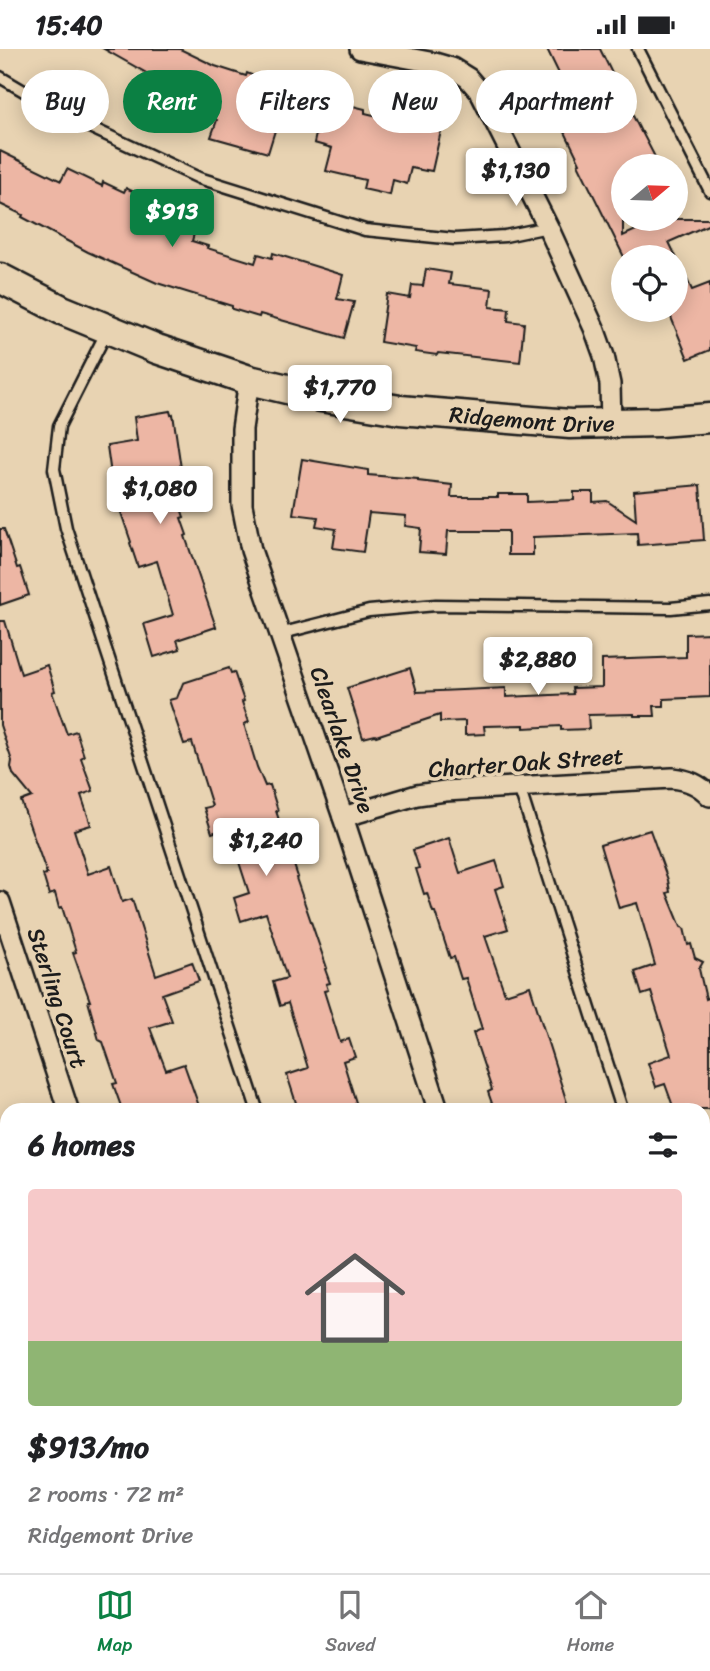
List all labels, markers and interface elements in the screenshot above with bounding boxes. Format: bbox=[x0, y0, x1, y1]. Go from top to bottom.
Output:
text: 15:40 bbox=[35, 2, 103, 48]
chip: Buy bbox=[21, 70, 109, 133]
chip: Rent bbox=[123, 70, 222, 133]
chip: Filters bbox=[236, 70, 354, 133]
chip: New bbox=[368, 70, 462, 133]
chip: Apartment bbox=[476, 70, 637, 133]
pin: $1,130 bbox=[459, 149, 573, 208]
text: $1,130 bbox=[482, 150, 550, 191]
north arrow bbox=[611, 154, 688, 231]
map controls bbox=[611, 154, 688, 322]
pin: $913 bbox=[131, 189, 213, 249]
text: $913 bbox=[146, 191, 198, 232]
button: locate bbox=[611, 245, 688, 322]
pin: $1,770 bbox=[283, 365, 397, 425]
text: $1,770 bbox=[304, 367, 376, 408]
street label: Ridgemont Drive bbox=[448, 394, 615, 445]
pin: $1,080 bbox=[103, 467, 217, 526]
text: $1,080 bbox=[123, 468, 197, 509]
pin: $2,880 bbox=[481, 637, 595, 697]
text: $2,880 bbox=[499, 639, 577, 680]
street label: Clearlake Drive bbox=[298, 661, 386, 819]
street label: Charter Oak Street bbox=[427, 736, 625, 790]
pin: $1,240 bbox=[209, 819, 323, 878]
text: $1,240 bbox=[229, 820, 303, 861]
street label: Sterling Court bbox=[15, 922, 99, 1074]
text: 6 homes bbox=[28, 1118, 135, 1172]
icon: filters bbox=[644, 1126, 682, 1164]
icon: home bbox=[292, 1235, 418, 1361]
text: $913/mo bbox=[28, 1420, 149, 1474]
text: 2 rooms · 72 m² bbox=[28, 1474, 184, 1515]
text: Ridgemont Drive bbox=[28, 1515, 193, 1556]
tab: Map bbox=[96, 1586, 134, 1661]
tab: Saved bbox=[325, 1586, 375, 1661]
tab: Home bbox=[567, 1586, 614, 1661]

